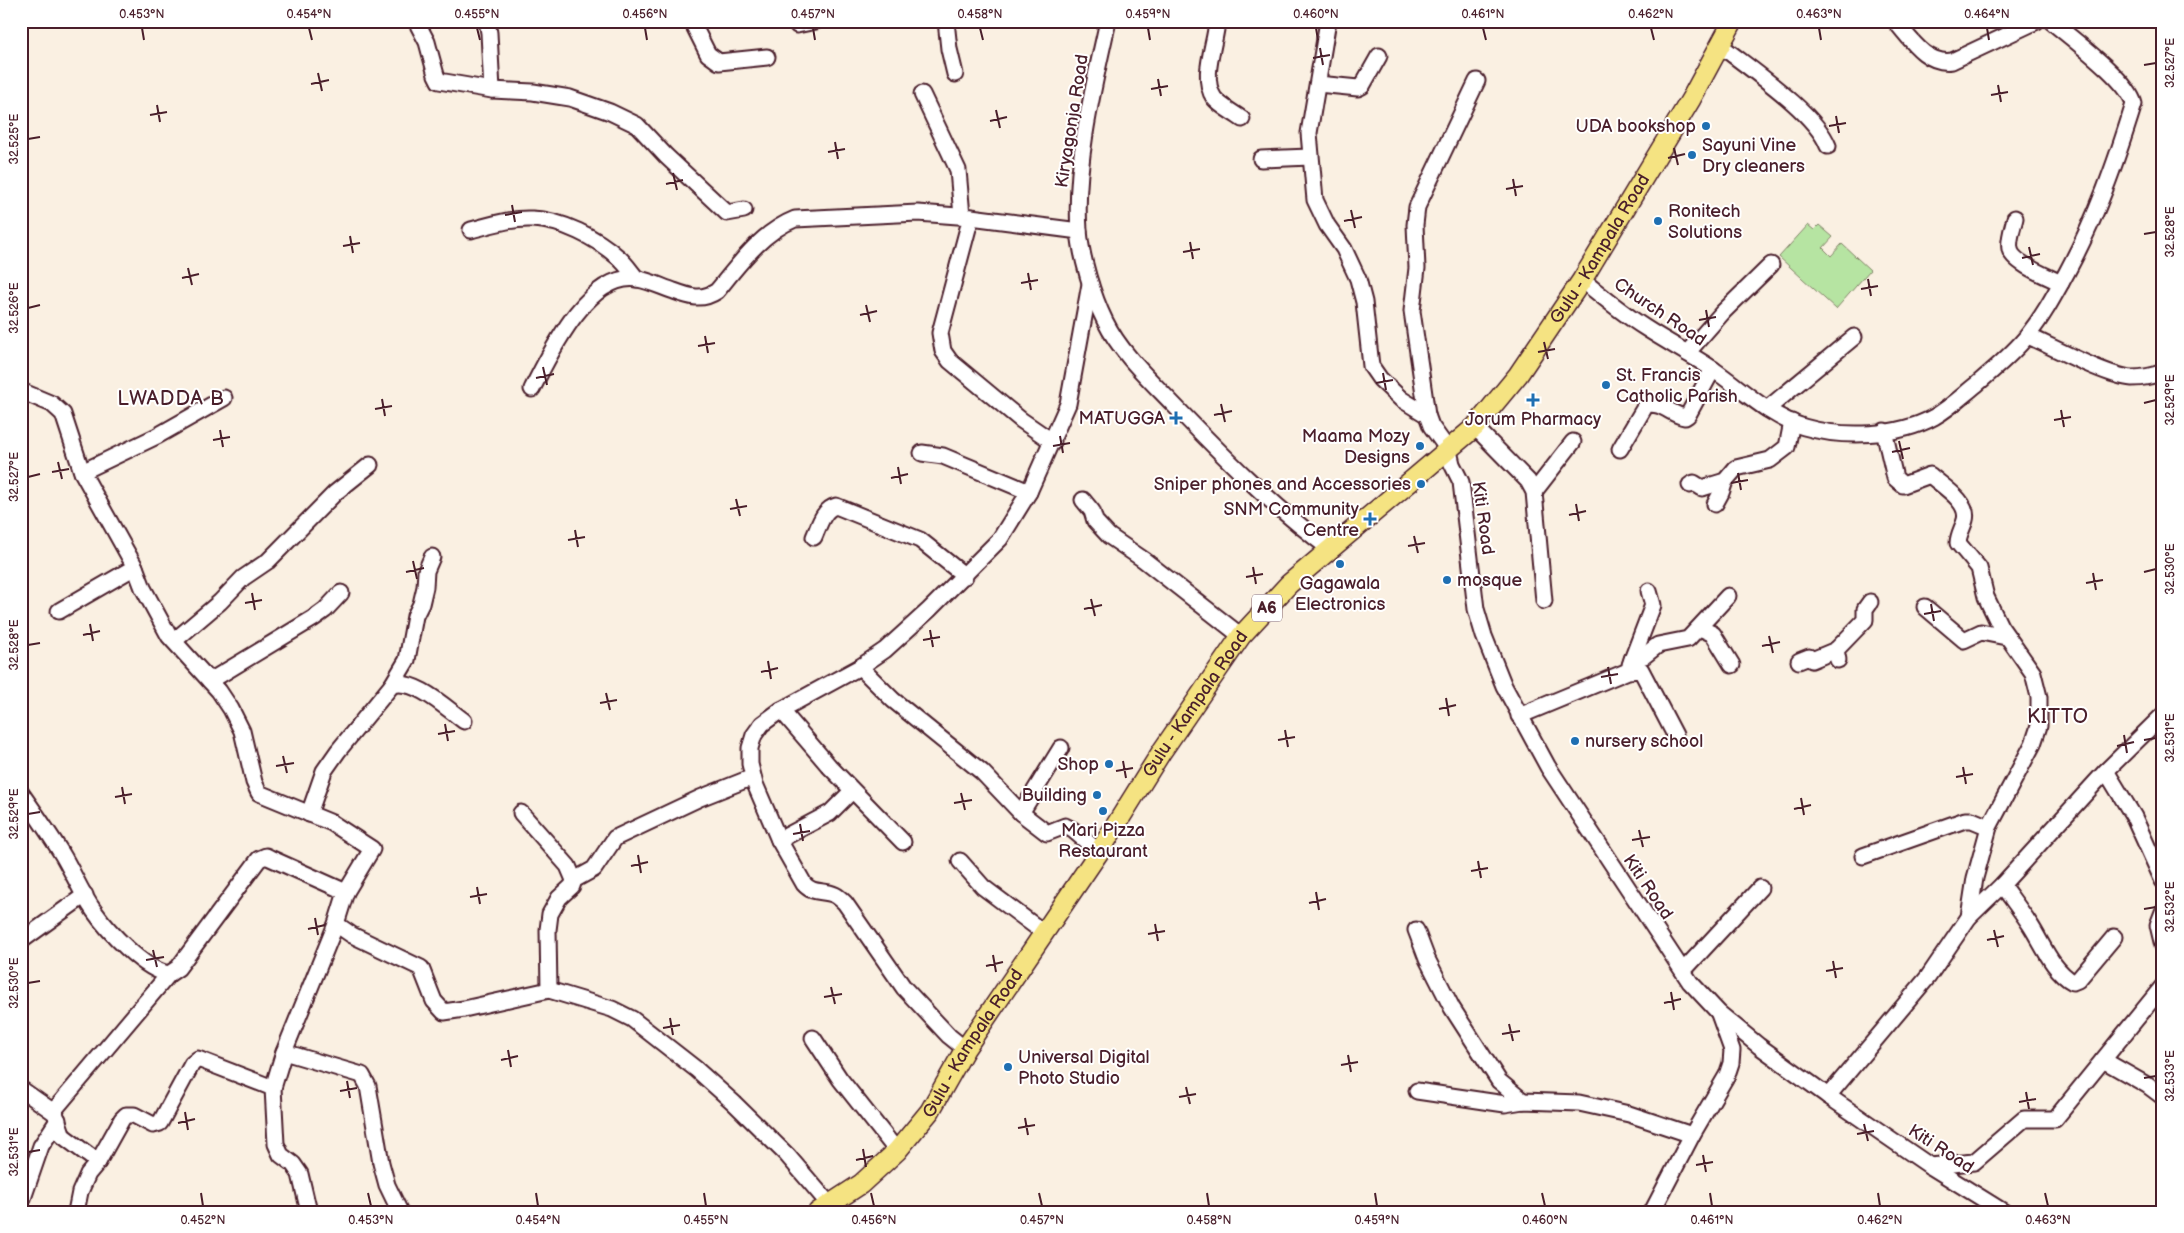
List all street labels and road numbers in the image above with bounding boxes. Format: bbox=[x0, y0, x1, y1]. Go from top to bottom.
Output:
street label: Kiryagonja Road bbox=[1051, 53, 1093, 189]
street label: Gulu - Kampala Road bbox=[1545, 170, 1654, 328]
street label: Church Road bbox=[1610, 273, 1710, 351]
street label: Kiti Road bbox=[1467, 480, 1499, 556]
road number: A6 bbox=[1252, 594, 1282, 622]
street label: Gulu - Kampala Road bbox=[1138, 627, 1252, 781]
street label: Kiti Road bbox=[1619, 850, 1677, 924]
street label: Gulu - Kampala Road bbox=[918, 965, 1027, 1121]
street label: Kiti Road bbox=[1904, 1120, 1978, 1178]

